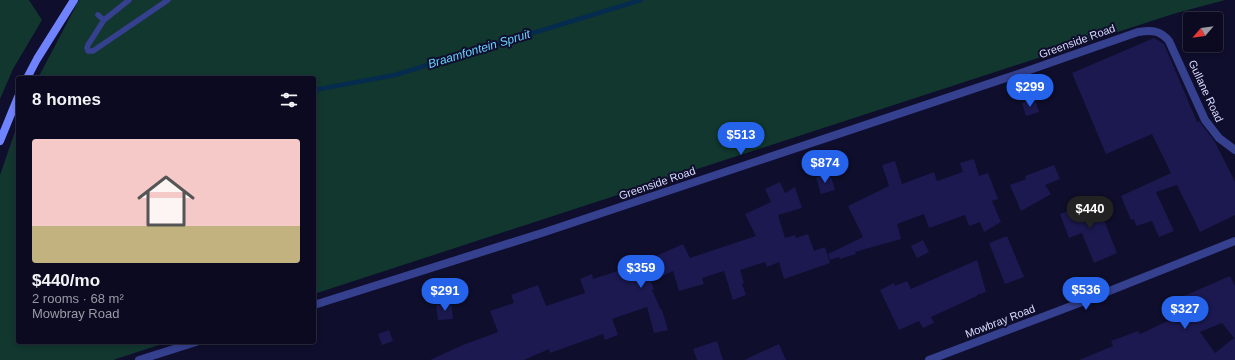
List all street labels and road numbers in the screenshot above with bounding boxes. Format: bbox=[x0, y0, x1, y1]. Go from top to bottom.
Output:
street label: Greenside Road bbox=[1037, 22, 1117, 60]
street label: Gullane Road bbox=[1186, 58, 1226, 124]
street label: Greenside Road bbox=[617, 164, 697, 202]
street label: Mowbray Road bbox=[963, 302, 1037, 340]

